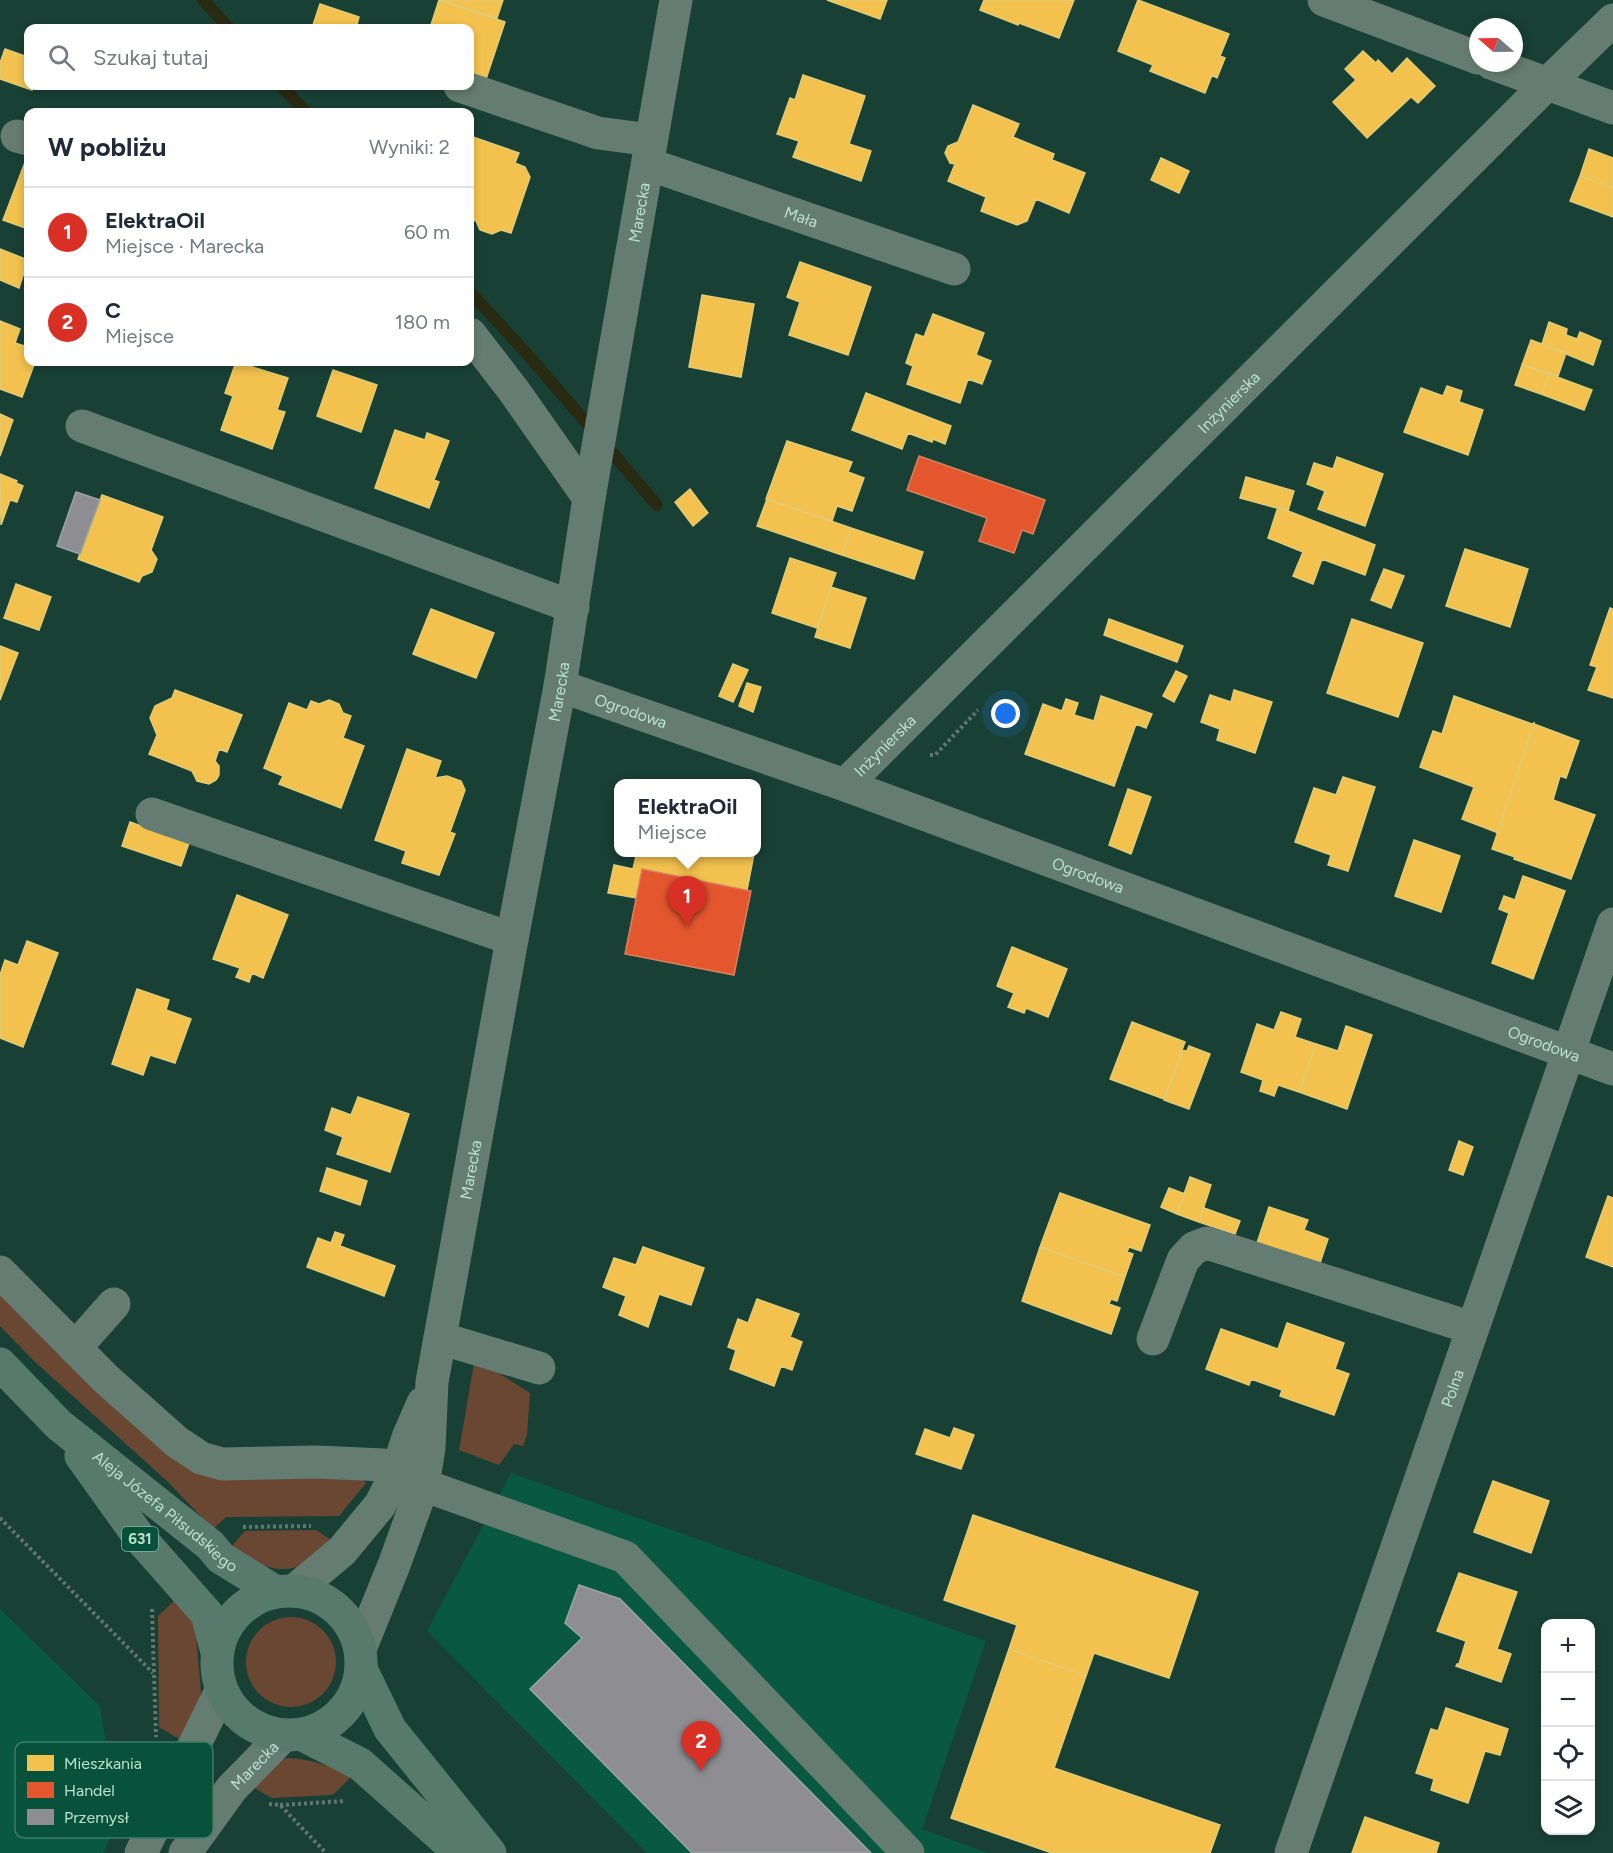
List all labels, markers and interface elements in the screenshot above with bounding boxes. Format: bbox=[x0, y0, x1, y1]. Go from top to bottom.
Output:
north arrow bbox=[1469, 18, 1523, 72]
search box bbox=[24, 24, 474, 90]
icon: search bbox=[45, 41, 78, 74]
text: Szukaj tutaj bbox=[93, 44, 209, 71]
text: W pobliżu bbox=[48, 131, 166, 163]
text: Wyniki: 2 bbox=[369, 135, 450, 159]
street label: Marecka bbox=[625, 181, 654, 244]
street label: Mała bbox=[782, 202, 820, 232]
text: ElektraOil bbox=[105, 207, 205, 234]
text: 1 bbox=[63, 220, 72, 244]
text: 60 m bbox=[404, 220, 450, 244]
text: Miejsce · Marecka bbox=[105, 234, 264, 258]
text: C bbox=[105, 297, 121, 324]
text: 2 bbox=[62, 310, 73, 334]
text: 180 m bbox=[395, 310, 450, 334]
text: Miejsce bbox=[105, 324, 174, 348]
street label: Inżynierska bbox=[1194, 368, 1264, 437]
street label: Marecka bbox=[544, 661, 574, 723]
street label: Ogrodowa bbox=[592, 690, 669, 732]
your location bbox=[991, 699, 1020, 728]
street label: Inżynierska bbox=[850, 711, 920, 781]
popup bbox=[614, 779, 761, 857]
text: ElektraOil bbox=[638, 793, 737, 820]
text: Miejsce bbox=[638, 820, 707, 844]
street label: Ogrodowa bbox=[1049, 853, 1127, 897]
pin: 1 bbox=[668, 876, 706, 926]
street label: Ogrodowa bbox=[1505, 1022, 1583, 1066]
street label: Marecka bbox=[456, 1138, 486, 1201]
street label: Polna bbox=[1437, 1367, 1468, 1410]
street label: Aleja Józefa Piłsudskiego bbox=[89, 1447, 241, 1576]
road number: 631 bbox=[122, 1527, 158, 1551]
map controls bbox=[1541, 1619, 1595, 1835]
button: + bbox=[1541, 1619, 1595, 1673]
button: − bbox=[1541, 1673, 1595, 1727]
pin: 2 bbox=[682, 1722, 720, 1771]
button: locate bbox=[1541, 1727, 1595, 1781]
street label: Marecka bbox=[227, 1737, 283, 1794]
legend bbox=[15, 1742, 213, 1838]
text: Mieszkania bbox=[64, 1754, 142, 1773]
text: Handel bbox=[64, 1781, 115, 1800]
button: layers bbox=[1541, 1781, 1595, 1835]
text: Przemysł bbox=[64, 1808, 130, 1827]

